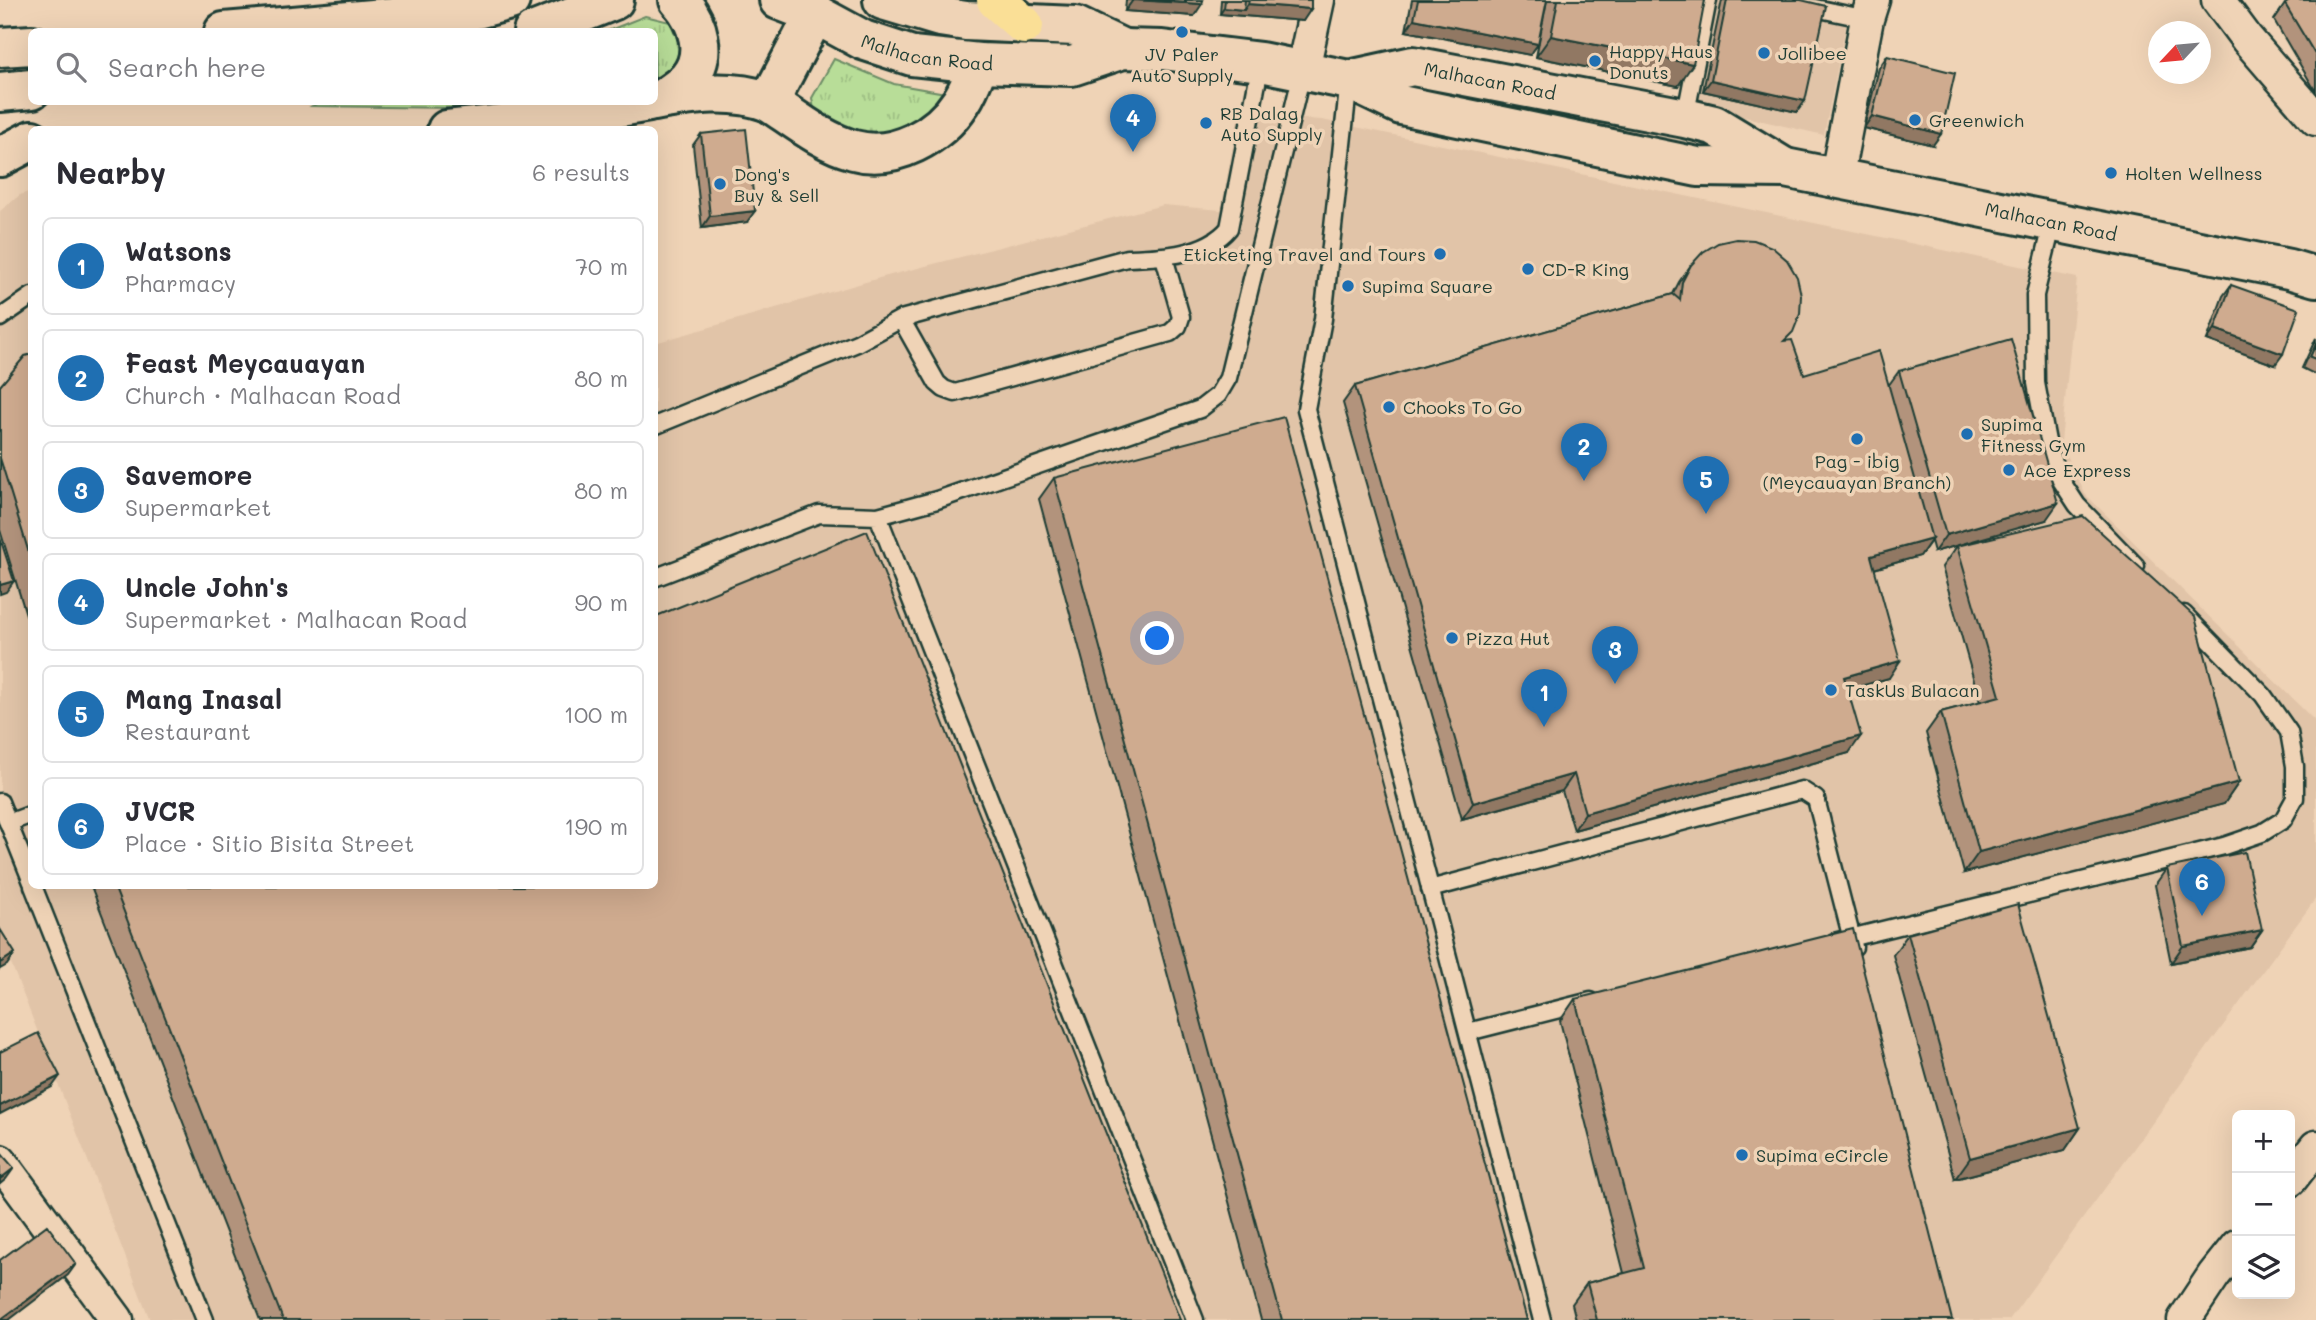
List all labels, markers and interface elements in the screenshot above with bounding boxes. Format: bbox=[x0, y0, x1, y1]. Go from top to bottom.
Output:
north arrow bbox=[2148, 21, 2211, 84]
marker: JV Paler Auto Supply bbox=[1174, 24, 1190, 40]
search box bbox=[28, 28, 658, 105]
street label: Malhacan Road bbox=[858, 28, 993, 75]
place label: Happy Haus Donuts bbox=[1609, 39, 1713, 84]
place label: Jollibee bbox=[1778, 41, 1847, 65]
place label: JV Paler Auto Supply bbox=[1131, 42, 1233, 87]
marker: Jollibee bbox=[1756, 45, 1772, 61]
icon: search bbox=[52, 48, 90, 86]
text: Search here bbox=[108, 50, 266, 84]
marker: Happy Haus Donuts bbox=[1587, 53, 1603, 69]
street label: Malhacan Road bbox=[1422, 56, 1558, 105]
pin: 4 bbox=[1110, 94, 1156, 152]
place label: RB Dalag Auto Supply bbox=[1220, 101, 1323, 146]
place label: Greenwich bbox=[1929, 108, 2024, 132]
marker: Greenwich bbox=[1907, 112, 1923, 128]
marker: RB Dalag Auto Supply bbox=[1198, 115, 1214, 131]
text: Nearby bbox=[56, 152, 166, 192]
text: 6 results bbox=[532, 157, 630, 187]
place label: Holten Wellness bbox=[2125, 161, 2262, 185]
place label: Dong's Buy & Sell bbox=[734, 162, 819, 207]
marker: Holten Wellness bbox=[2103, 165, 2119, 181]
marker: Dong's Buy & Sell bbox=[712, 176, 728, 192]
street label: Malhacan Road bbox=[1983, 196, 2119, 246]
text: Watsons bbox=[125, 234, 232, 268]
place label: Eticketing Travel and Tours bbox=[1183, 242, 1426, 266]
marker: Eticketing Travel and Tours bbox=[1432, 246, 1448, 262]
text: 1 bbox=[76, 251, 86, 281]
text: 70 m bbox=[575, 251, 628, 281]
place label: CD-R King bbox=[1542, 257, 1629, 281]
marker: CD-R King bbox=[1520, 261, 1536, 277]
text: Pharmacy bbox=[125, 268, 236, 298]
place label: Supima Square bbox=[1362, 274, 1493, 298]
marker: Supima Square bbox=[1340, 278, 1356, 294]
text: Feast Meycauayan bbox=[125, 346, 365, 380]
text: 2 bbox=[75, 363, 87, 393]
text: 80 m bbox=[574, 363, 628, 393]
text: Church · Malhacan Road bbox=[125, 380, 401, 410]
place label: Chooks To Go bbox=[1403, 395, 1522, 419]
marker: Chooks To Go bbox=[1381, 399, 1397, 415]
place label: Supima Fitness Gym bbox=[1981, 412, 2086, 457]
pin: 2 bbox=[1561, 423, 1607, 481]
marker: Supima Fitness Gym bbox=[1959, 426, 1975, 442]
marker: Pag - ibig (Meycauayan Branch) bbox=[1849, 431, 1865, 447]
place label: Pag - ibig (Meycauayan Branch) bbox=[1763, 449, 1951, 494]
pin: 5 bbox=[1683, 456, 1729, 514]
text: Savemore bbox=[125, 458, 252, 492]
place label: Ace Express bbox=[2023, 458, 2131, 482]
marker: Ace Express bbox=[2001, 462, 2017, 478]
text: 3 bbox=[74, 475, 88, 505]
text: 80 m bbox=[574, 475, 628, 505]
text: Supermarket bbox=[125, 492, 271, 522]
text: Uncle John's bbox=[125, 570, 289, 604]
text: 4 bbox=[74, 587, 88, 617]
text: 90 m bbox=[575, 587, 628, 617]
text: Supermarket · Malhacan Road bbox=[125, 604, 467, 634]
your location bbox=[1140, 621, 1174, 655]
place label: Pizza Hut bbox=[1466, 626, 1550, 650]
pin: 3 bbox=[1592, 626, 1638, 684]
marker: Pizza Hut bbox=[1444, 630, 1460, 646]
pin: 1 bbox=[1521, 669, 1567, 727]
place label: TaskUs Bulacan bbox=[1845, 678, 1980, 702]
text: Mang Inasal bbox=[125, 682, 282, 716]
marker: TaskUs Bulacan bbox=[1823, 682, 1839, 698]
text: 5 bbox=[74, 699, 88, 729]
text: 100 m bbox=[564, 699, 628, 729]
text: Restaurant bbox=[125, 716, 251, 746]
text: JVCR bbox=[125, 794, 196, 828]
text: 6 bbox=[74, 811, 88, 841]
text: 190 m bbox=[564, 811, 628, 841]
text: Place · Sitio Bisita Street bbox=[125, 828, 414, 858]
pin: 6 bbox=[2179, 858, 2225, 916]
map controls bbox=[2232, 1110, 2295, 1299]
button: + bbox=[2232, 1110, 2295, 1173]
place label: Supima eCircle bbox=[1756, 1143, 1889, 1167]
marker: Supima eCircle bbox=[1734, 1147, 1750, 1163]
button: − bbox=[2232, 1173, 2295, 1236]
button: layers bbox=[2232, 1236, 2295, 1299]

